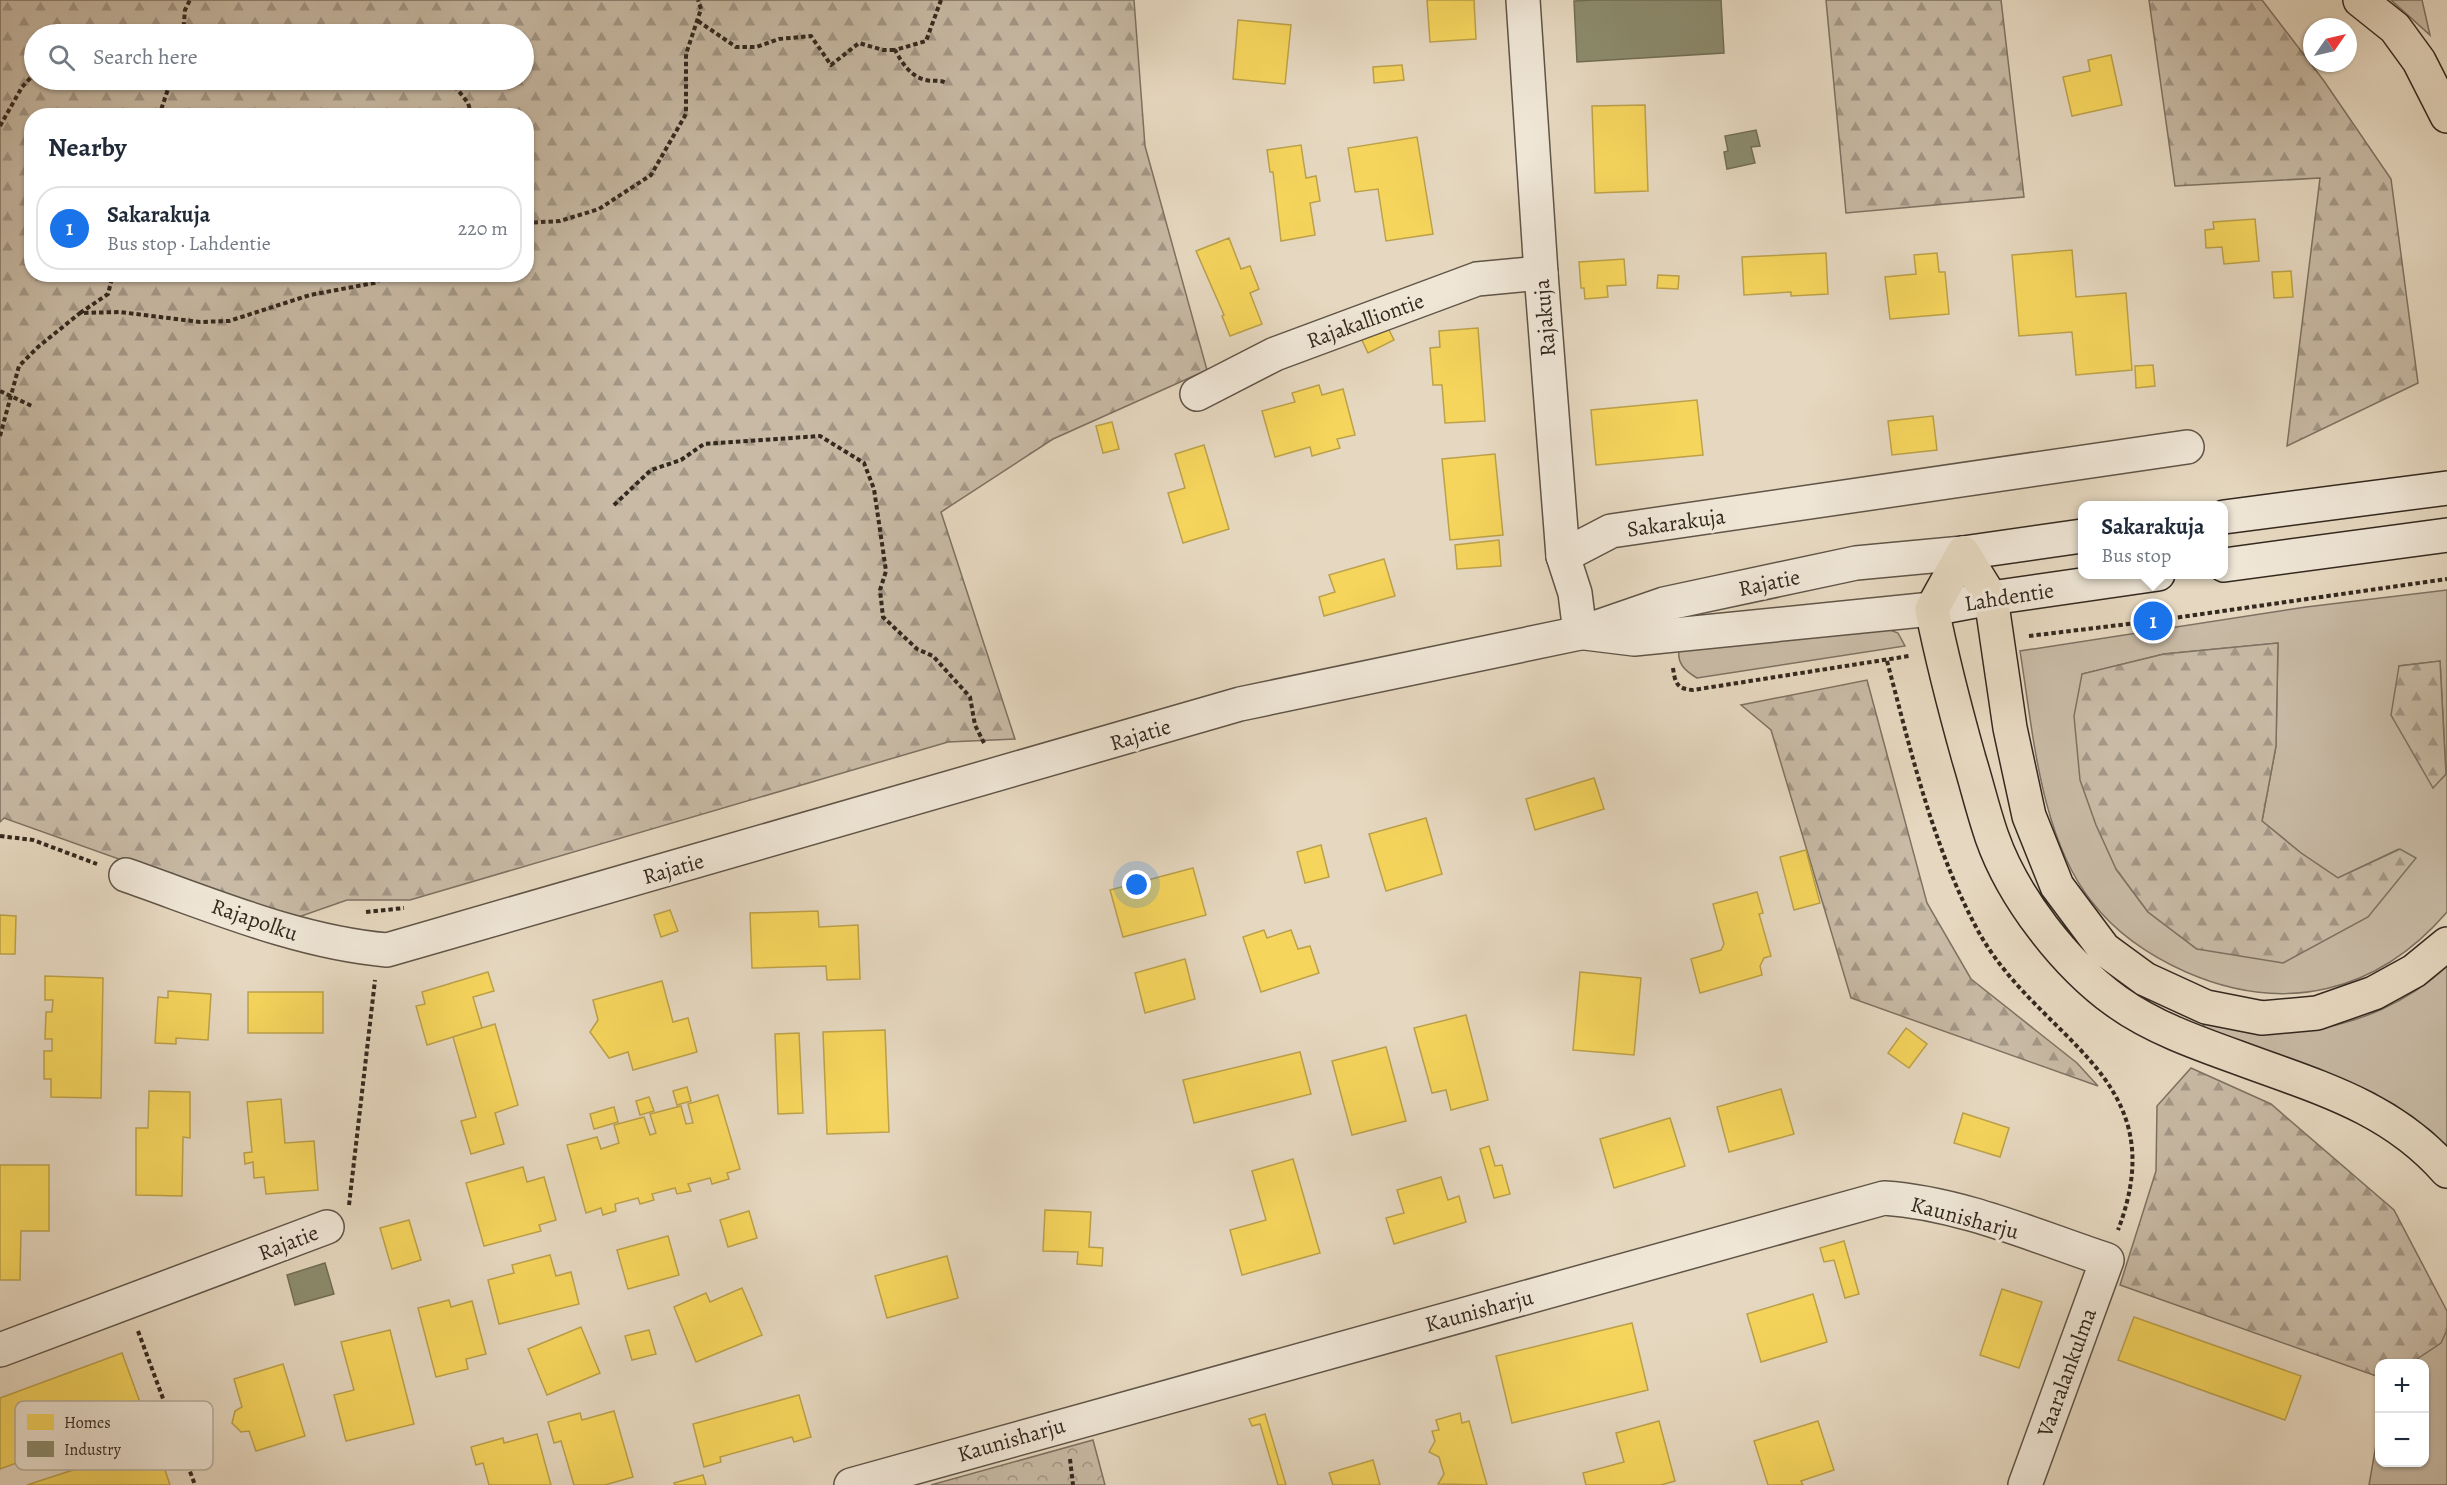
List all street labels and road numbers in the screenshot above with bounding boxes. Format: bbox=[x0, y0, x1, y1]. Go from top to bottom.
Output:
street label: Rajakuja bbox=[1527, 277, 1563, 358]
street label: Rajakalliontie bbox=[1302, 286, 1428, 356]
street label: Sakarakuja bbox=[1625, 501, 1728, 545]
street label: Rajatie bbox=[1736, 562, 1803, 604]
street label: Lahdentie bbox=[1962, 575, 2056, 619]
street label: Rajatie bbox=[1106, 712, 1174, 758]
street label: Rajatie bbox=[639, 846, 707, 892]
street label: Rajapolku bbox=[207, 891, 302, 949]
street label: Kaunisharju bbox=[1907, 1189, 2022, 1247]
street label: Rajatie bbox=[254, 1218, 323, 1268]
street label: Kaunisharju bbox=[1422, 1282, 1537, 1340]
street label: Vaaralankulma bbox=[2029, 1303, 2104, 1442]
street label: Kaunisharju bbox=[954, 1410, 1069, 1470]

